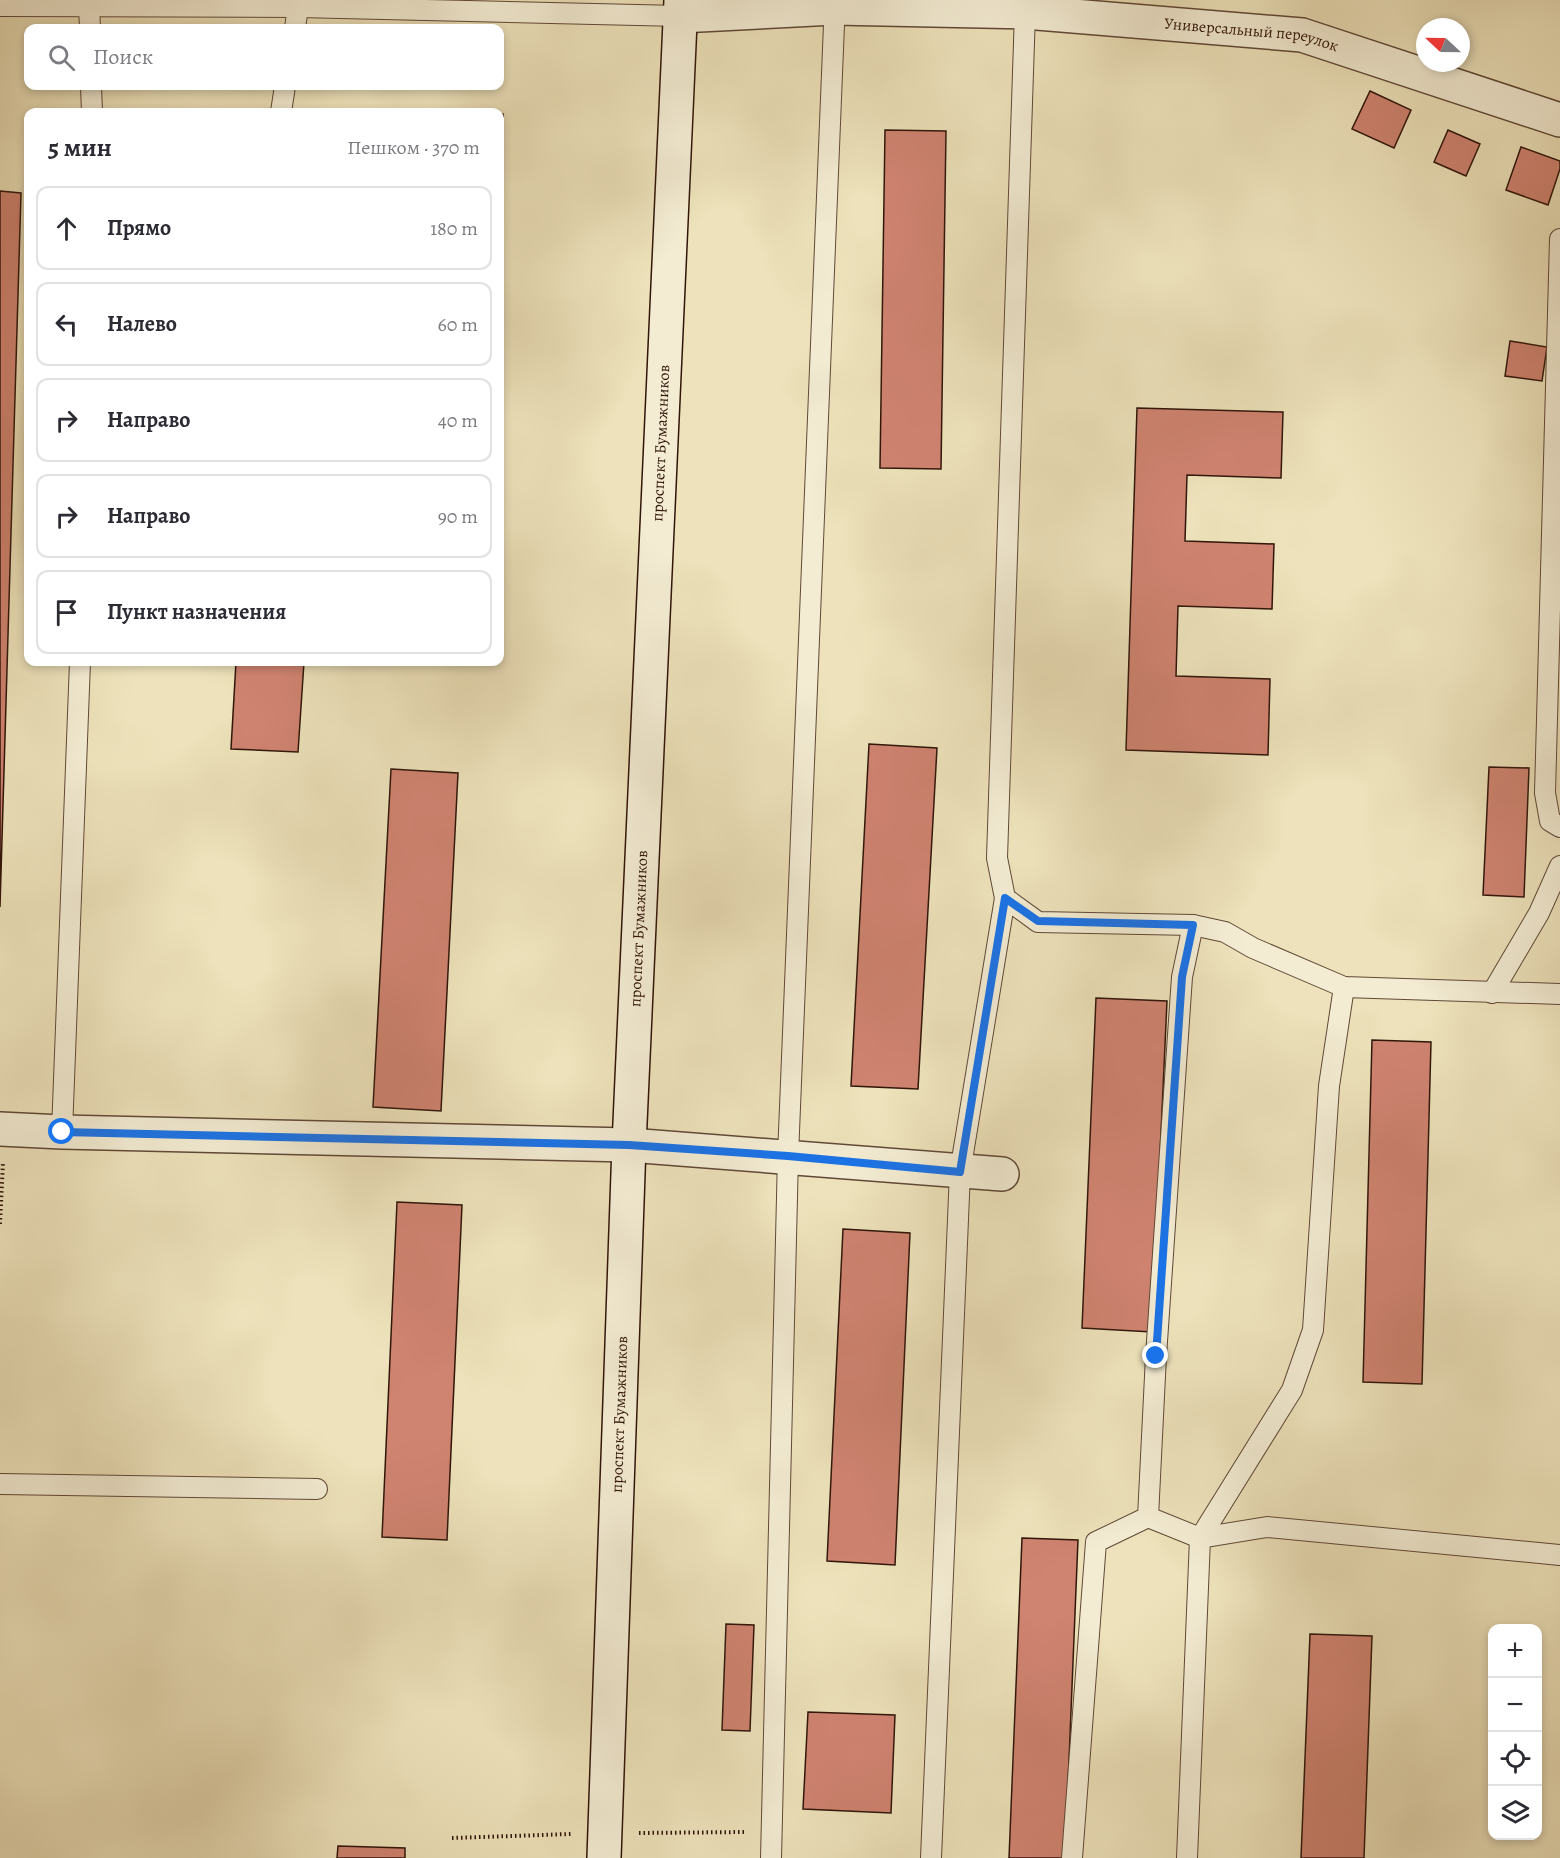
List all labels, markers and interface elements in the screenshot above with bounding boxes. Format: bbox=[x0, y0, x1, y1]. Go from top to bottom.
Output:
street label: Универсальный переулок bbox=[1163, 13, 1341, 57]
north arrow bbox=[1416, 18, 1470, 72]
search box bbox=[24, 24, 504, 90]
icon: search bbox=[45, 41, 78, 74]
text: Поиск bbox=[93, 42, 153, 72]
text: 5 мин bbox=[48, 130, 112, 165]
text: Пешком · 370 m bbox=[347, 134, 480, 161]
icon: ahead bbox=[50, 212, 83, 245]
text: Прямо bbox=[107, 213, 171, 243]
text: 180 m bbox=[430, 215, 478, 242]
icon: left bbox=[50, 308, 83, 341]
text: Налево bbox=[107, 309, 177, 339]
text: 60 m bbox=[438, 311, 478, 338]
street label: проспект Бумажников bbox=[646, 364, 675, 522]
icon: right bbox=[50, 404, 83, 437]
text: Направо bbox=[107, 405, 190, 435]
text: 40 m bbox=[438, 407, 478, 434]
icon: right bbox=[50, 500, 83, 533]
text: Направо bbox=[107, 501, 190, 531]
text: 90 m bbox=[438, 503, 478, 530]
icon: arrive bbox=[50, 596, 83, 629]
text: Пункт назначения bbox=[107, 597, 286, 627]
street label: проспект Бумажников bbox=[624, 850, 653, 1008]
route start bbox=[48, 1118, 74, 1144]
street label: проспект Бумажников bbox=[606, 1335, 633, 1493]
route end bbox=[1142, 1342, 1168, 1368]
map controls bbox=[1488, 1624, 1542, 1840]
button: + bbox=[1488, 1624, 1542, 1678]
button: − bbox=[1488, 1678, 1542, 1732]
button: locate bbox=[1488, 1732, 1542, 1786]
button: layers bbox=[1488, 1786, 1542, 1840]

